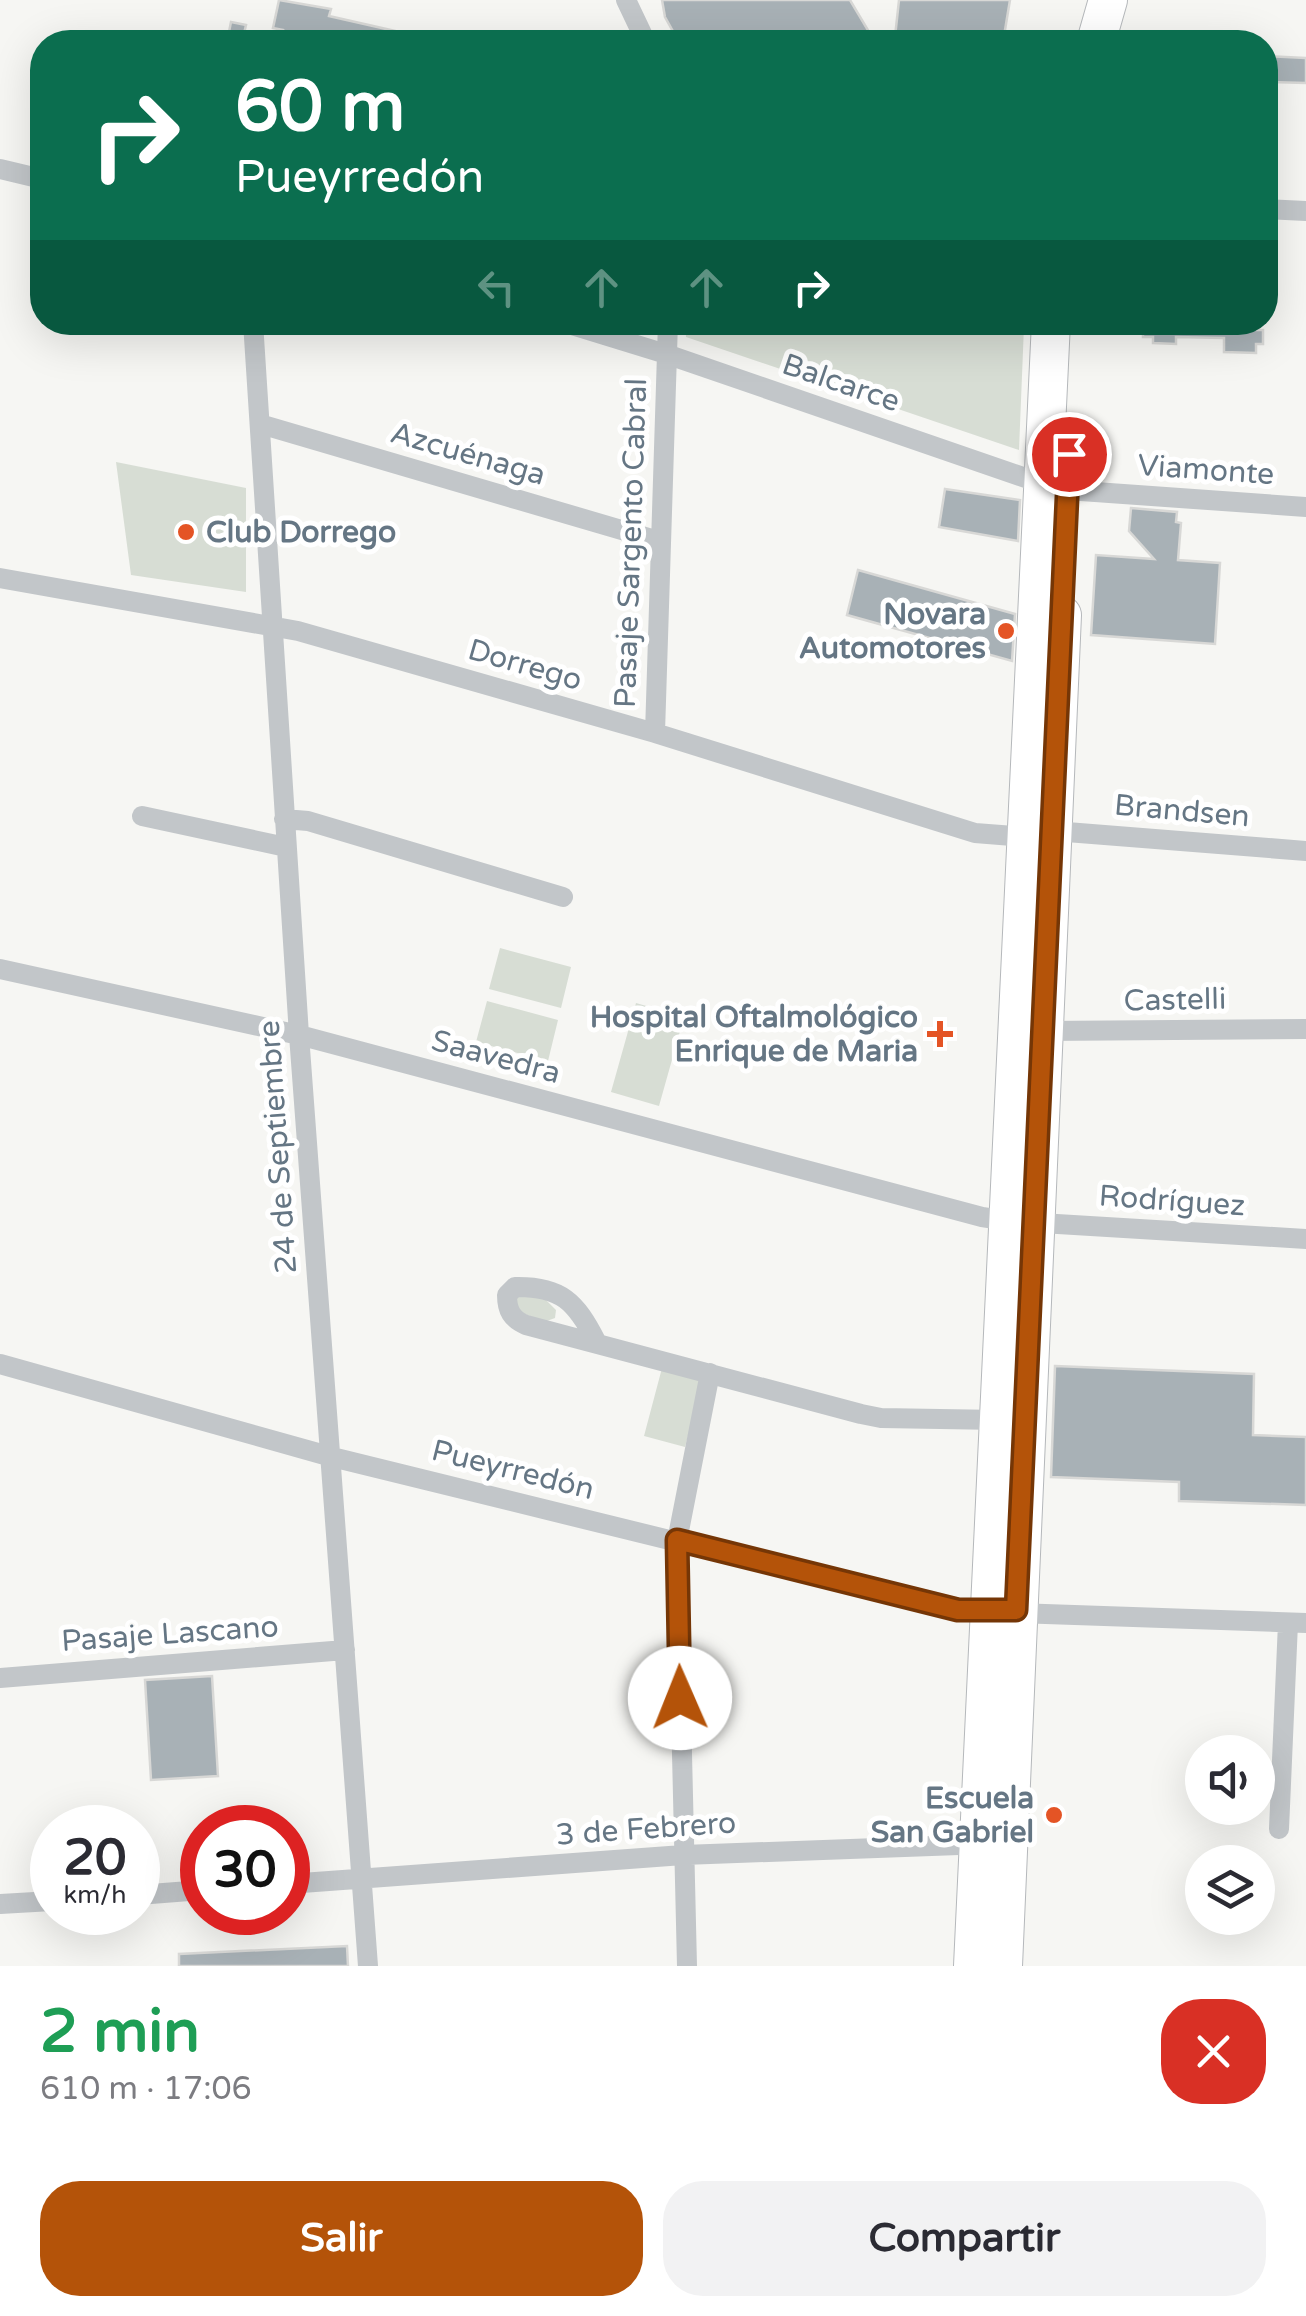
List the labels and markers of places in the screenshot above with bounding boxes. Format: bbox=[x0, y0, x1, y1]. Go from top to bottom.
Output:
pin bbox=[1027, 412, 1112, 497]
place label: Club Dorrego bbox=[206, 514, 396, 551]
marker: Club Dorrego bbox=[175, 521, 197, 543]
place label: Novara Automotores bbox=[799, 596, 986, 667]
marker: Novara Automotores bbox=[995, 620, 1017, 642]
place label: Hospital Oftalmológico Enrique de Maria bbox=[590, 999, 918, 1070]
marker: Hospital Oftalmológico Enrique de Maria bbox=[927, 1021, 953, 1047]
place label: Escuela San Gabriel bbox=[871, 1780, 1034, 1851]
marker: Escuela San Gabriel bbox=[1043, 1804, 1065, 1826]

